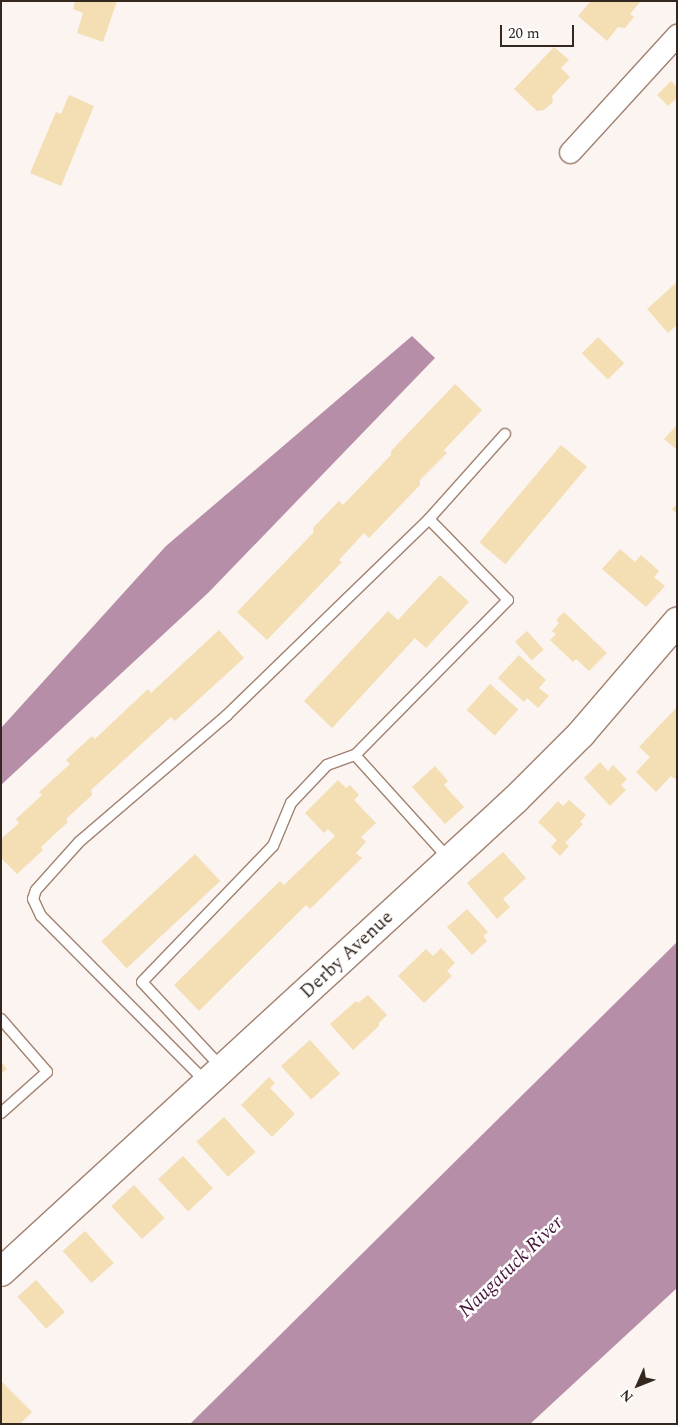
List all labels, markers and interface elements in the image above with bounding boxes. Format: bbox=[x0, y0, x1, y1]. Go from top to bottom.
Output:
scale bar bbox=[503, 15, 577, 47]
text: 20 m bbox=[508, 22, 540, 45]
street label: Derby Avenue bbox=[296, 906, 398, 1004]
water label: Naugatuck River bbox=[454, 1211, 568, 1323]
north arrow bbox=[613, 1360, 663, 1410]
text: N bbox=[615, 1384, 638, 1407]

